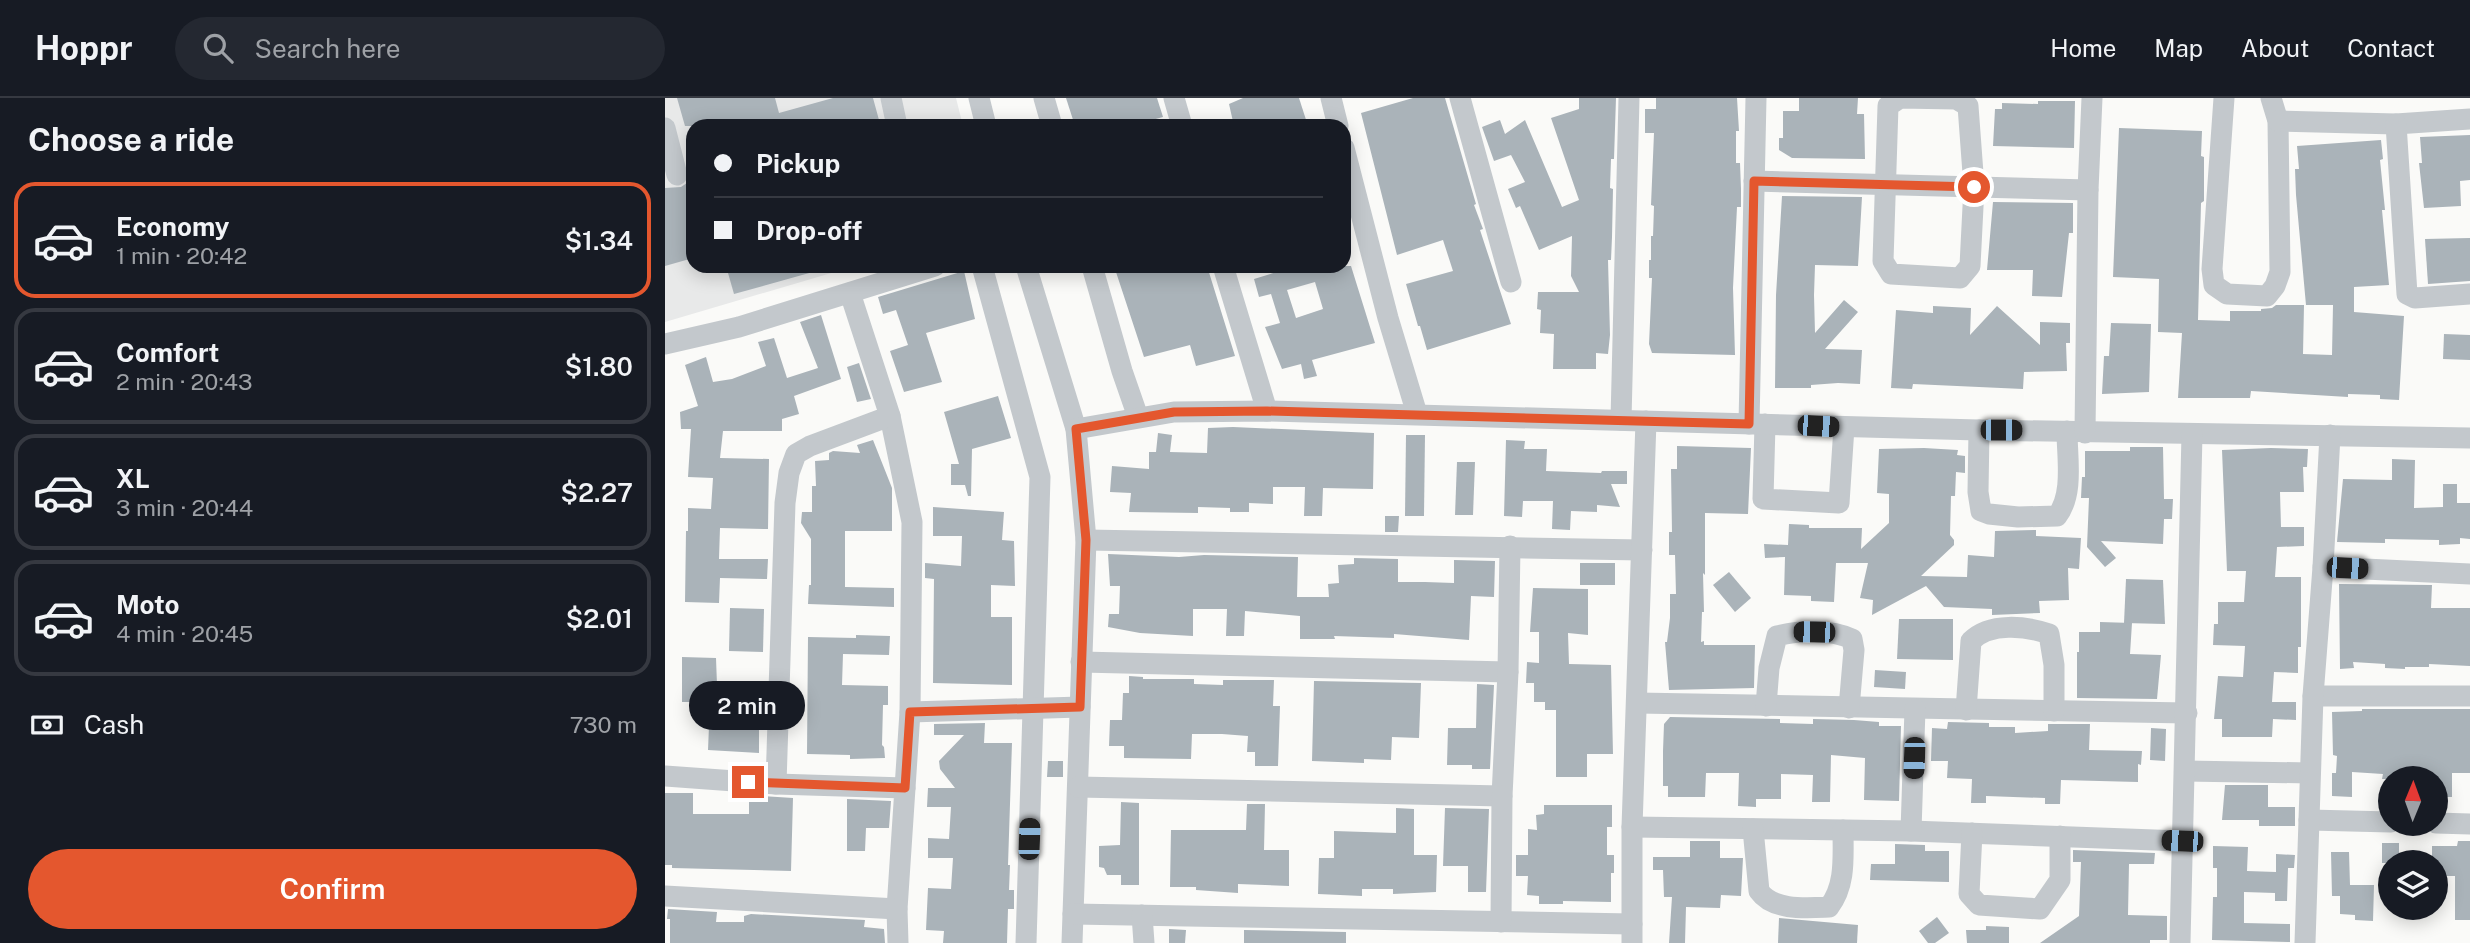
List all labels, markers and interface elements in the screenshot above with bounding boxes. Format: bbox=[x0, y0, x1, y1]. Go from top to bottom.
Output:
search box bbox=[175, 17, 665, 80]
text: Hoppr bbox=[35, 29, 133, 67]
icon: search bbox=[199, 29, 237, 67]
text: Search here bbox=[255, 33, 401, 64]
text: Home bbox=[2050, 34, 2116, 62]
text: Map bbox=[2154, 34, 2203, 62]
text: About bbox=[2241, 34, 2309, 62]
text: Contact bbox=[2347, 34, 2435, 62]
text: Choose a ride bbox=[28, 121, 234, 158]
text: Pickup bbox=[756, 148, 840, 179]
route start bbox=[1958, 171, 1990, 203]
icon: car bbox=[32, 209, 95, 272]
text: Economy bbox=[116, 211, 229, 242]
text: Drop-off bbox=[756, 215, 862, 246]
text: $1.34 bbox=[565, 225, 633, 256]
text: 1 min · 20:42 bbox=[116, 242, 247, 269]
icon: car bbox=[32, 335, 95, 398]
text: Comfort bbox=[116, 337, 219, 368]
text: $1.80 bbox=[565, 351, 633, 382]
text: 2 min · 20:43 bbox=[116, 368, 252, 395]
car bbox=[1797, 414, 1840, 438]
car bbox=[1981, 420, 2023, 441]
icon: car bbox=[32, 461, 95, 524]
text: XL bbox=[116, 463, 150, 494]
text: $2.27 bbox=[560, 477, 633, 508]
text: 3 min · 20:44 bbox=[116, 494, 253, 521]
car bbox=[2326, 556, 2369, 580]
icon: car bbox=[32, 587, 95, 650]
text: Moto bbox=[116, 589, 179, 620]
text: $2.01 bbox=[566, 603, 633, 634]
text: 4 min · 20:45 bbox=[116, 620, 253, 647]
car bbox=[1793, 621, 1836, 643]
callout: 2 min bbox=[690, 680, 806, 730]
text: 2 min bbox=[717, 692, 777, 719]
icon: cash bbox=[28, 706, 66, 744]
text: Cash bbox=[84, 709, 144, 740]
text: 730 m bbox=[570, 711, 637, 738]
car bbox=[1903, 737, 1926, 779]
route end bbox=[732, 766, 764, 798]
north arrow bbox=[2378, 766, 2448, 836]
map controls bbox=[2378, 766, 2448, 920]
car bbox=[1018, 818, 1041, 860]
car bbox=[2161, 830, 2204, 852]
button: Confirm bbox=[28, 849, 637, 929]
button: layers bbox=[2378, 850, 2448, 920]

